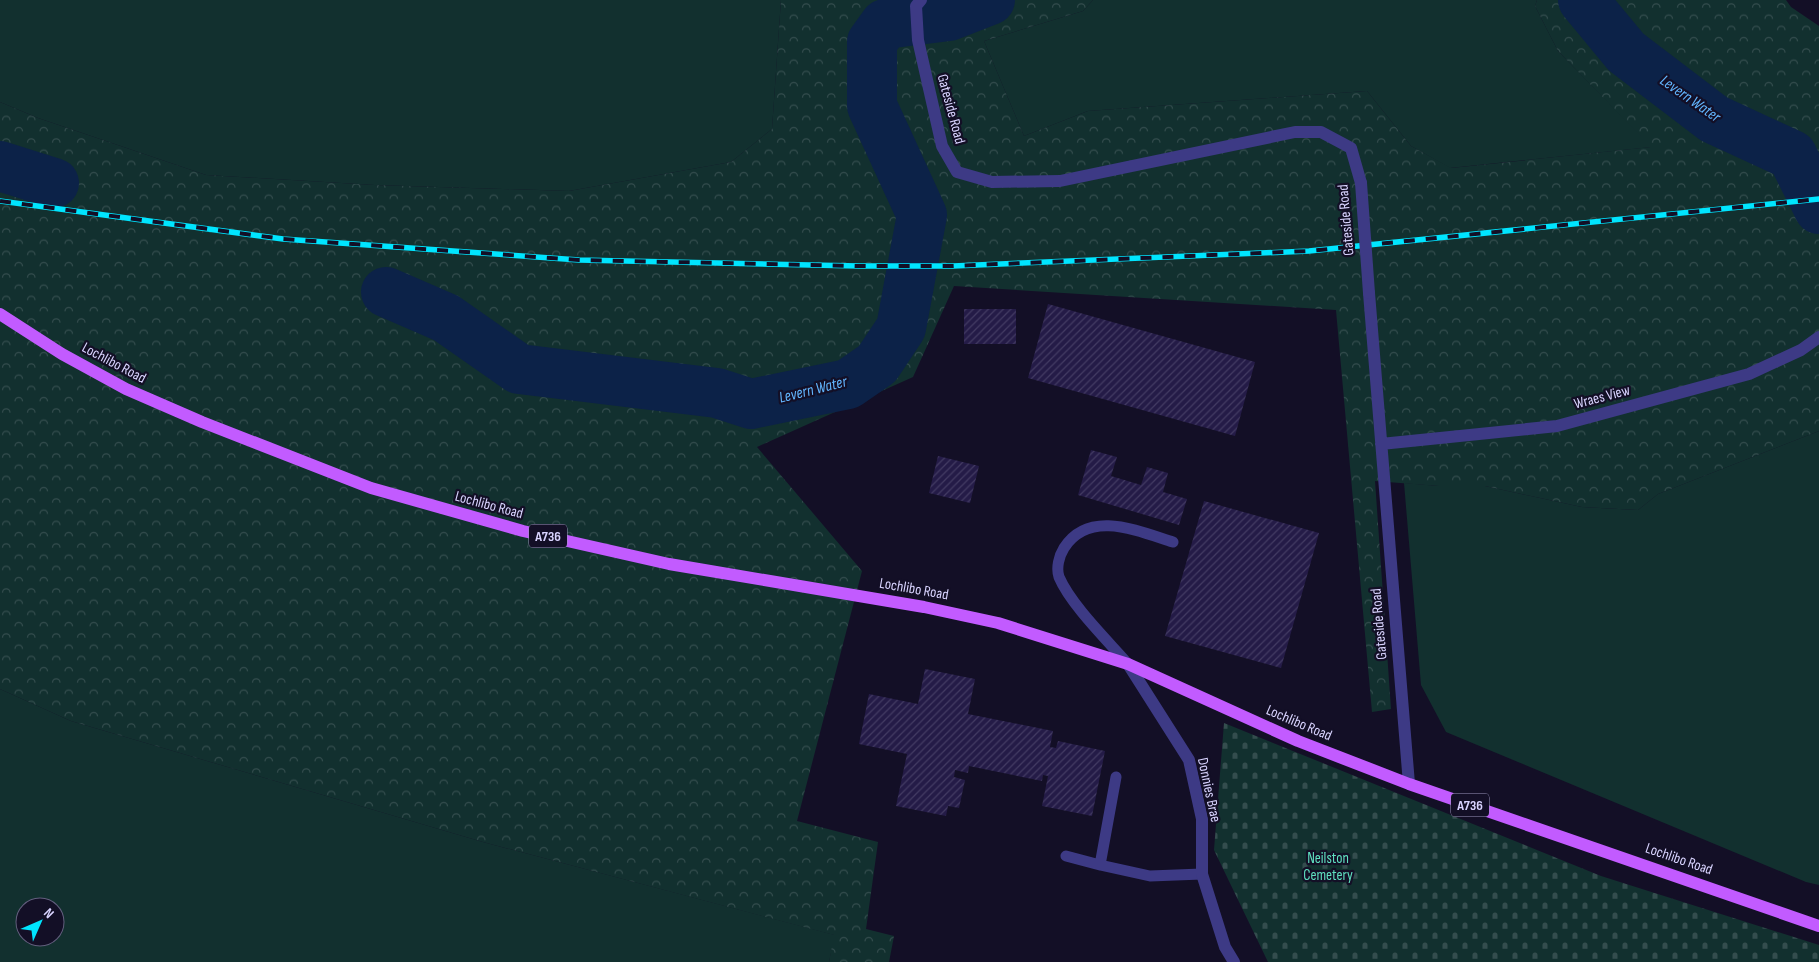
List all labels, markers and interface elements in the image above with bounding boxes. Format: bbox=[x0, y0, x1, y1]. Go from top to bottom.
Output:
water label: Levern Water bbox=[1656, 71, 1724, 127]
street label: Gateside Road bbox=[933, 72, 969, 146]
street label: Gateside Road bbox=[1333, 184, 1359, 256]
street label: Lochlibo Road bbox=[79, 338, 149, 388]
water label: Levern Water bbox=[777, 372, 849, 408]
street label: Wraes View bbox=[1572, 380, 1633, 414]
street label: Lochlibo Road bbox=[453, 487, 525, 523]
road number: A736 bbox=[529, 524, 567, 548]
street label: Lochlibo Road bbox=[878, 574, 950, 604]
street label: Gateside Road bbox=[1366, 588, 1392, 660]
street label: Lochlibo Road bbox=[1263, 701, 1335, 745]
street label: Donnies Brae bbox=[1193, 756, 1225, 824]
road number: A736 bbox=[1451, 794, 1489, 816]
street label: Lochlibo Road bbox=[1643, 839, 1715, 879]
park label: Neilston Cemetery bbox=[1303, 849, 1353, 885]
north arrow bbox=[15, 897, 65, 947]
text: N bbox=[40, 905, 57, 922]

